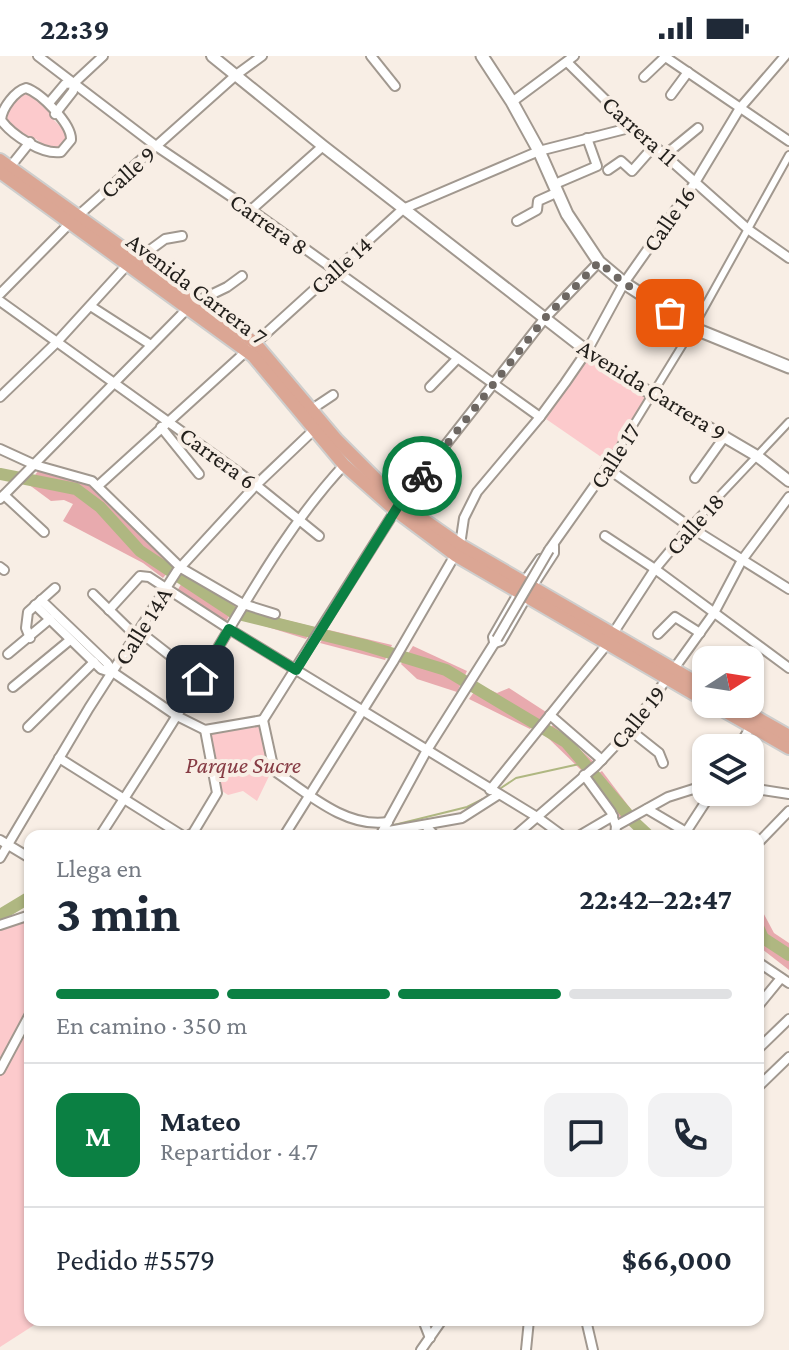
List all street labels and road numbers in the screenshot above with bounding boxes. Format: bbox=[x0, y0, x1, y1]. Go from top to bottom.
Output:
street label: Carrera 11 bbox=[597, 90, 684, 171]
street label: Calle 9 bbox=[94, 140, 161, 203]
street label: Calle 16 bbox=[637, 181, 701, 256]
street label: Carrera 8 bbox=[225, 187, 313, 260]
street label: Avenida Carrera 7 bbox=[122, 227, 273, 350]
street label: Calle 14 bbox=[304, 230, 377, 299]
street label: Avenida Carrera 9 bbox=[573, 333, 732, 446]
street label: Calle 17 bbox=[584, 418, 645, 493]
street label: Carrera 6 bbox=[175, 421, 262, 494]
street label: Calle 18 bbox=[660, 487, 729, 560]
street label: Calle 14A bbox=[108, 582, 177, 670]
street label: Calle 19 bbox=[604, 680, 671, 754]

